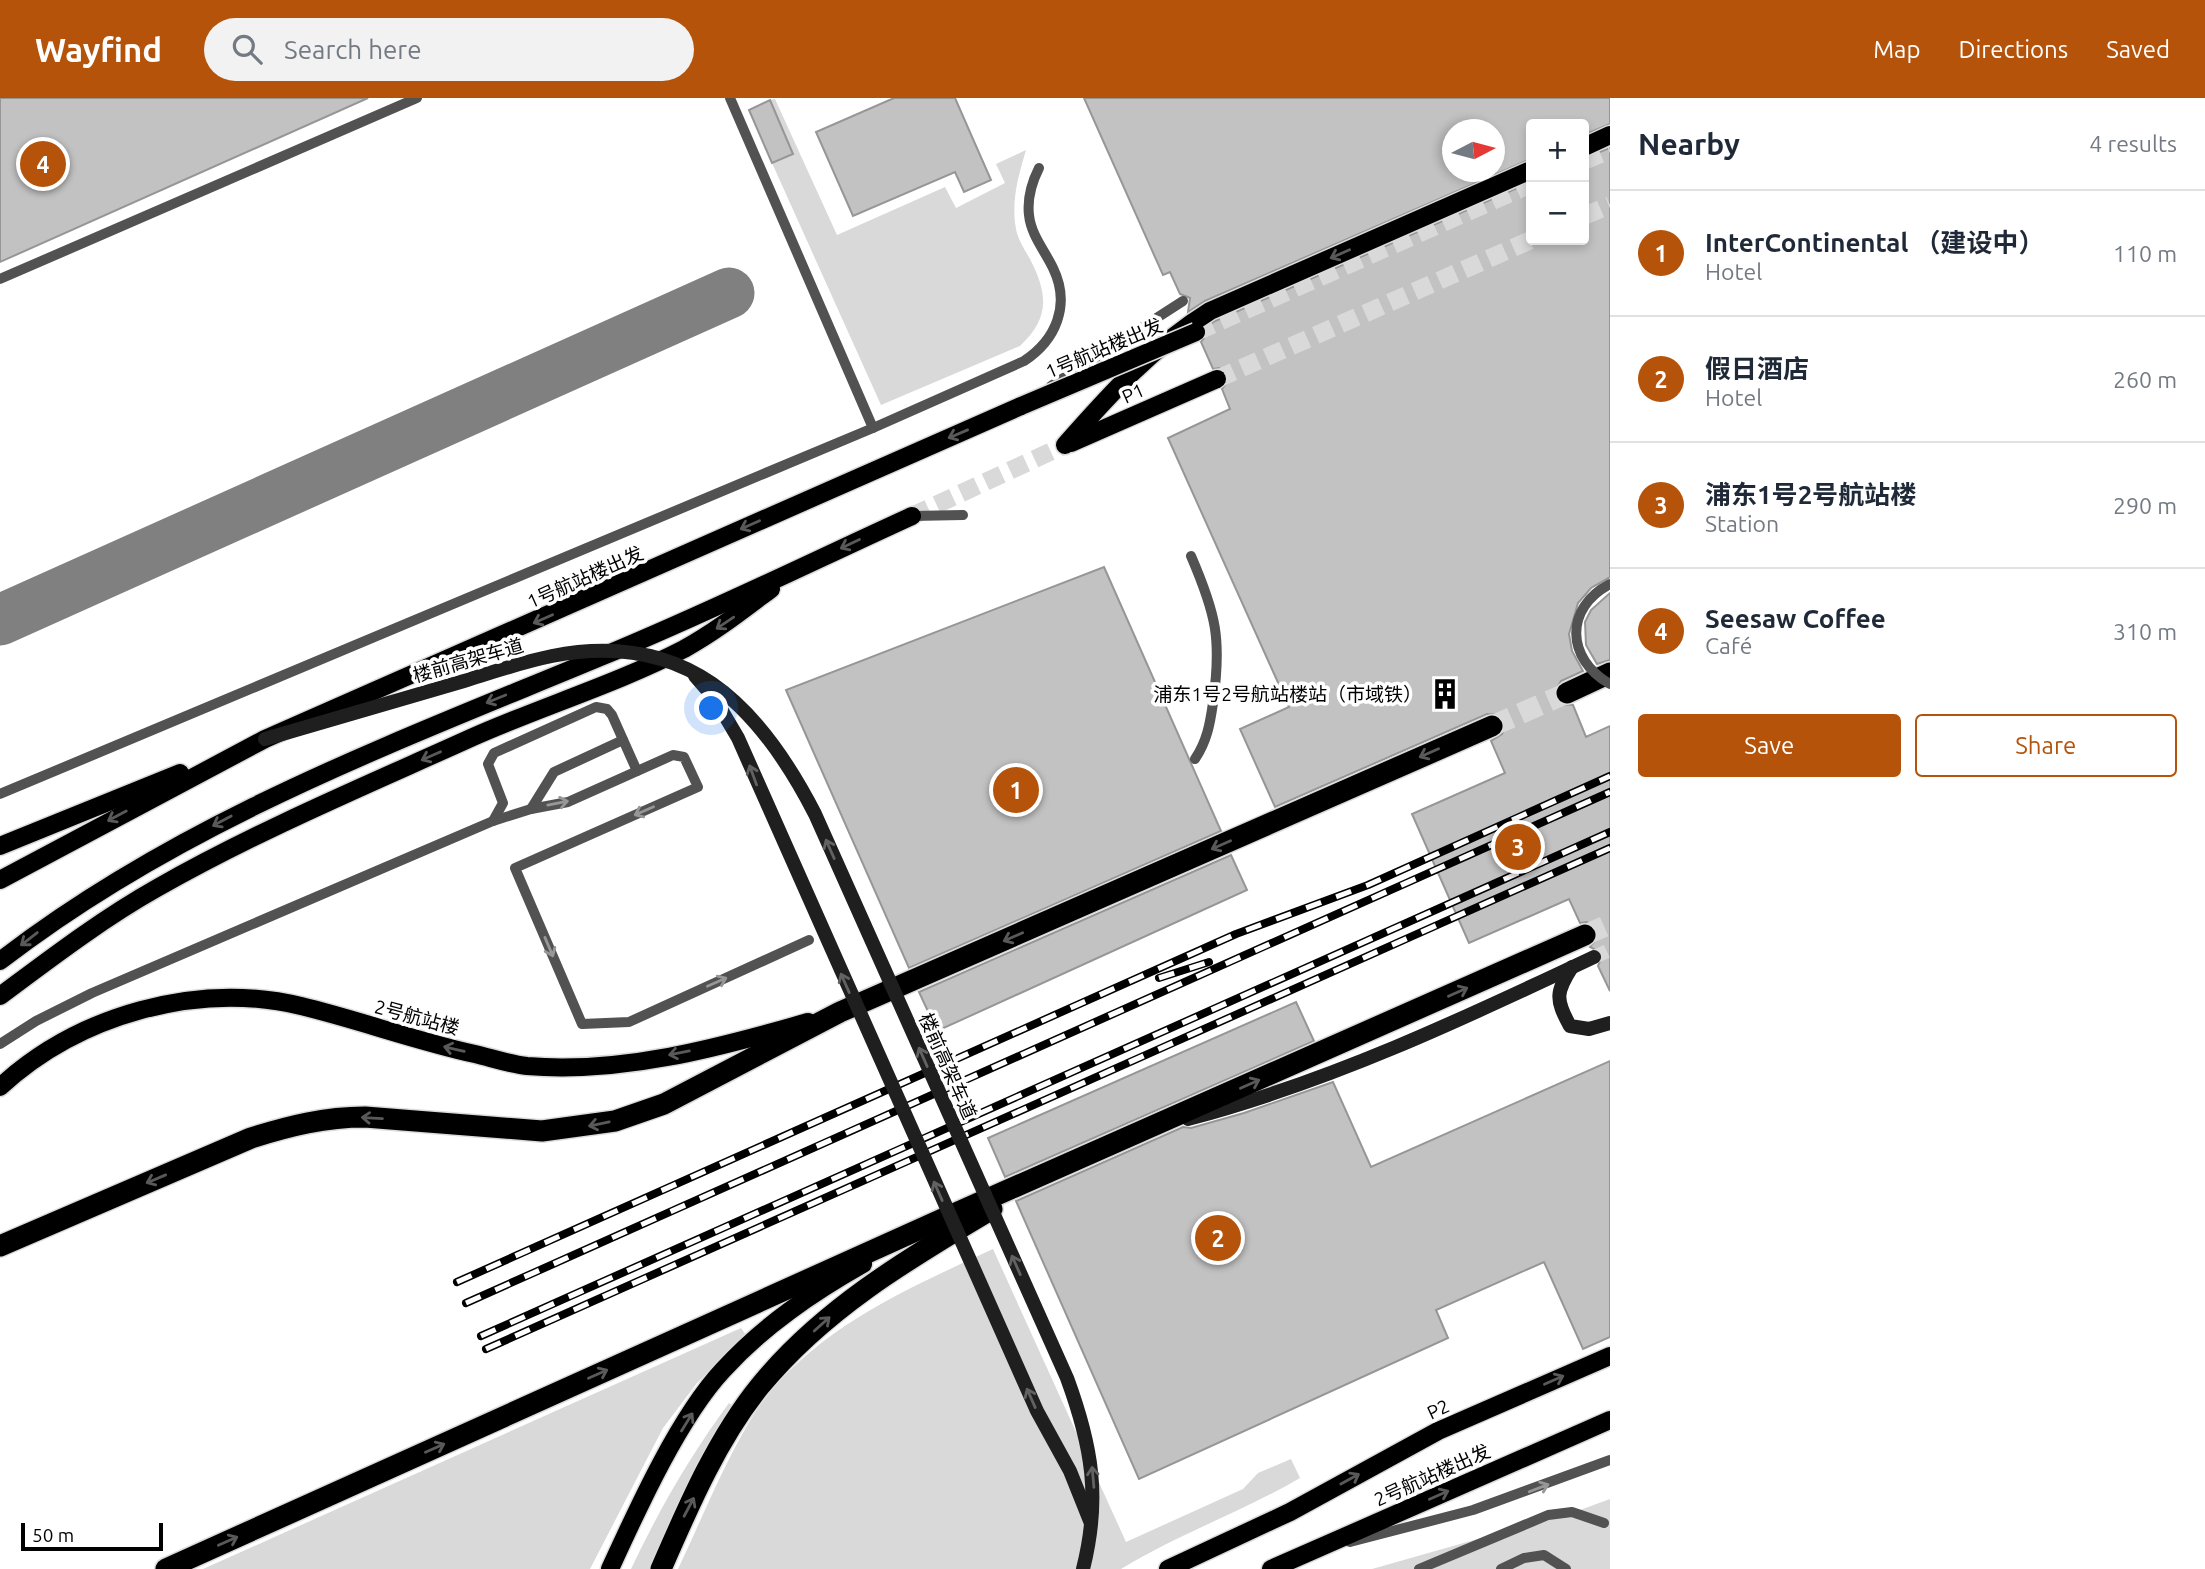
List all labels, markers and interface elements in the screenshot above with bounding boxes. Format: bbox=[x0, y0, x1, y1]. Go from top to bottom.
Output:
search box bbox=[204, 18, 694, 81]
icon: search bbox=[228, 30, 266, 68]
text: Wayfind bbox=[35, 31, 162, 68]
text: Search here bbox=[284, 35, 422, 64]
text: Map bbox=[1873, 36, 1920, 63]
text: Directions bbox=[1958, 36, 2068, 63]
text: Saved bbox=[2106, 36, 2170, 63]
north arrow bbox=[1442, 119, 1505, 182]
map controls bbox=[1526, 119, 1589, 245]
button: + bbox=[1526, 119, 1589, 182]
text: Nearby bbox=[1638, 127, 1740, 161]
text: 4 results bbox=[2089, 131, 2177, 156]
pin: 4 bbox=[20, 138, 66, 190]
button: − bbox=[1526, 182, 1589, 245]
text: InterContinental （建设中） bbox=[1705, 228, 2045, 257]
text: 1 bbox=[1655, 241, 1667, 266]
text: 110 m bbox=[2113, 241, 2177, 266]
one-way arrow bbox=[1330, 248, 1351, 261]
text: Hotel bbox=[1705, 259, 1762, 284]
street label: 1号航站楼出发 bbox=[1042, 314, 1166, 382]
text: 假日酒店 bbox=[1705, 354, 1809, 383]
text: 2 bbox=[1655, 367, 1667, 392]
text: 260 m bbox=[2113, 367, 2177, 392]
street label: P1 bbox=[1118, 378, 1148, 408]
text: Hotel bbox=[1705, 385, 1762, 410]
one-way arrow bbox=[948, 428, 969, 441]
text: 浦东1号2号航站楼 bbox=[1705, 480, 1916, 509]
text: 3 bbox=[1655, 493, 1667, 518]
text: 290 m bbox=[2113, 493, 2177, 518]
text: Station bbox=[1705, 511, 1779, 536]
one-way arrow bbox=[740, 519, 761, 532]
one-way arrow bbox=[840, 538, 861, 552]
street label: 1号航站楼出发 bbox=[524, 542, 646, 612]
text: Seesaw Coffee bbox=[1705, 604, 1886, 633]
one-way arrow bbox=[533, 613, 554, 626]
one-way arrow bbox=[715, 616, 735, 630]
text: 4 bbox=[1655, 619, 1667, 644]
text: 310 m bbox=[2113, 619, 2177, 644]
text: Café bbox=[1705, 633, 1752, 658]
street label: 楼前高架车道 bbox=[410, 634, 526, 686]
building icon: 浦东1号2号航站楼站（市域铁） bbox=[1428, 677, 1462, 711]
place label: 浦东1号2号航站楼站（市域铁） bbox=[1154, 683, 1422, 705]
your location bbox=[694, 691, 728, 725]
one-way arrow bbox=[485, 694, 507, 707]
button: Save bbox=[1638, 714, 1901, 777]
button: Share bbox=[1915, 714, 2177, 777]
one-way arrow bbox=[1419, 747, 1441, 760]
one-way arrow bbox=[421, 750, 442, 763]
pin: 1 bbox=[993, 764, 1039, 816]
one-way arrow bbox=[746, 765, 758, 787]
one-way arrow bbox=[546, 796, 569, 810]
one-way arrow bbox=[634, 805, 656, 818]
one-way arrow bbox=[107, 810, 128, 824]
one-way arrow bbox=[213, 814, 233, 828]
pin: 3 bbox=[1495, 821, 1541, 873]
one-way arrow bbox=[823, 839, 836, 860]
one-way arrow bbox=[1211, 839, 1232, 852]
one-way arrow bbox=[1003, 931, 1024, 944]
one-way arrow bbox=[20, 932, 38, 947]
one-way arrow bbox=[543, 936, 556, 957]
one-way arrow bbox=[838, 973, 851, 994]
one-way arrow bbox=[706, 975, 727, 988]
one-way arrow bbox=[1447, 985, 1468, 998]
street label: 2号航站楼 bbox=[372, 995, 462, 1039]
street label: 楼前高架车道 bbox=[915, 1009, 981, 1123]
one-way arrow bbox=[443, 1042, 466, 1056]
one-way arrow bbox=[668, 1047, 691, 1061]
one-way arrow bbox=[916, 1047, 929, 1068]
one-way arrow bbox=[1239, 1077, 1260, 1090]
one-way arrow bbox=[362, 1111, 384, 1124]
one-way arrow bbox=[588, 1118, 611, 1132]
one-way arrow bbox=[146, 1173, 167, 1186]
one-way arrow bbox=[931, 1180, 944, 1202]
pin: 2 bbox=[1195, 1212, 1241, 1264]
one-way arrow bbox=[1009, 1254, 1022, 1276]
one-way arrow bbox=[813, 1316, 830, 1333]
one-way arrow bbox=[587, 1367, 608, 1380]
one-way arrow bbox=[1543, 1373, 1564, 1386]
one-way arrow bbox=[1024, 1388, 1037, 1409]
street label: P2 bbox=[1423, 1394, 1453, 1424]
one-way arrow bbox=[680, 1412, 694, 1432]
street label: 2号航站楼出发 bbox=[1371, 1440, 1493, 1510]
one-way arrow bbox=[424, 1441, 445, 1454]
one-way arrow bbox=[1086, 1466, 1099, 1489]
one-way arrow bbox=[1339, 1472, 1359, 1486]
one-way arrow bbox=[1528, 1480, 1550, 1493]
one-way arrow bbox=[1427, 1488, 1449, 1501]
one-way arrow bbox=[683, 1497, 697, 1518]
scale bar bbox=[21, 1520, 163, 1552]
text: 50 m bbox=[32, 1524, 74, 1546]
one-way arrow bbox=[217, 1534, 238, 1547]

